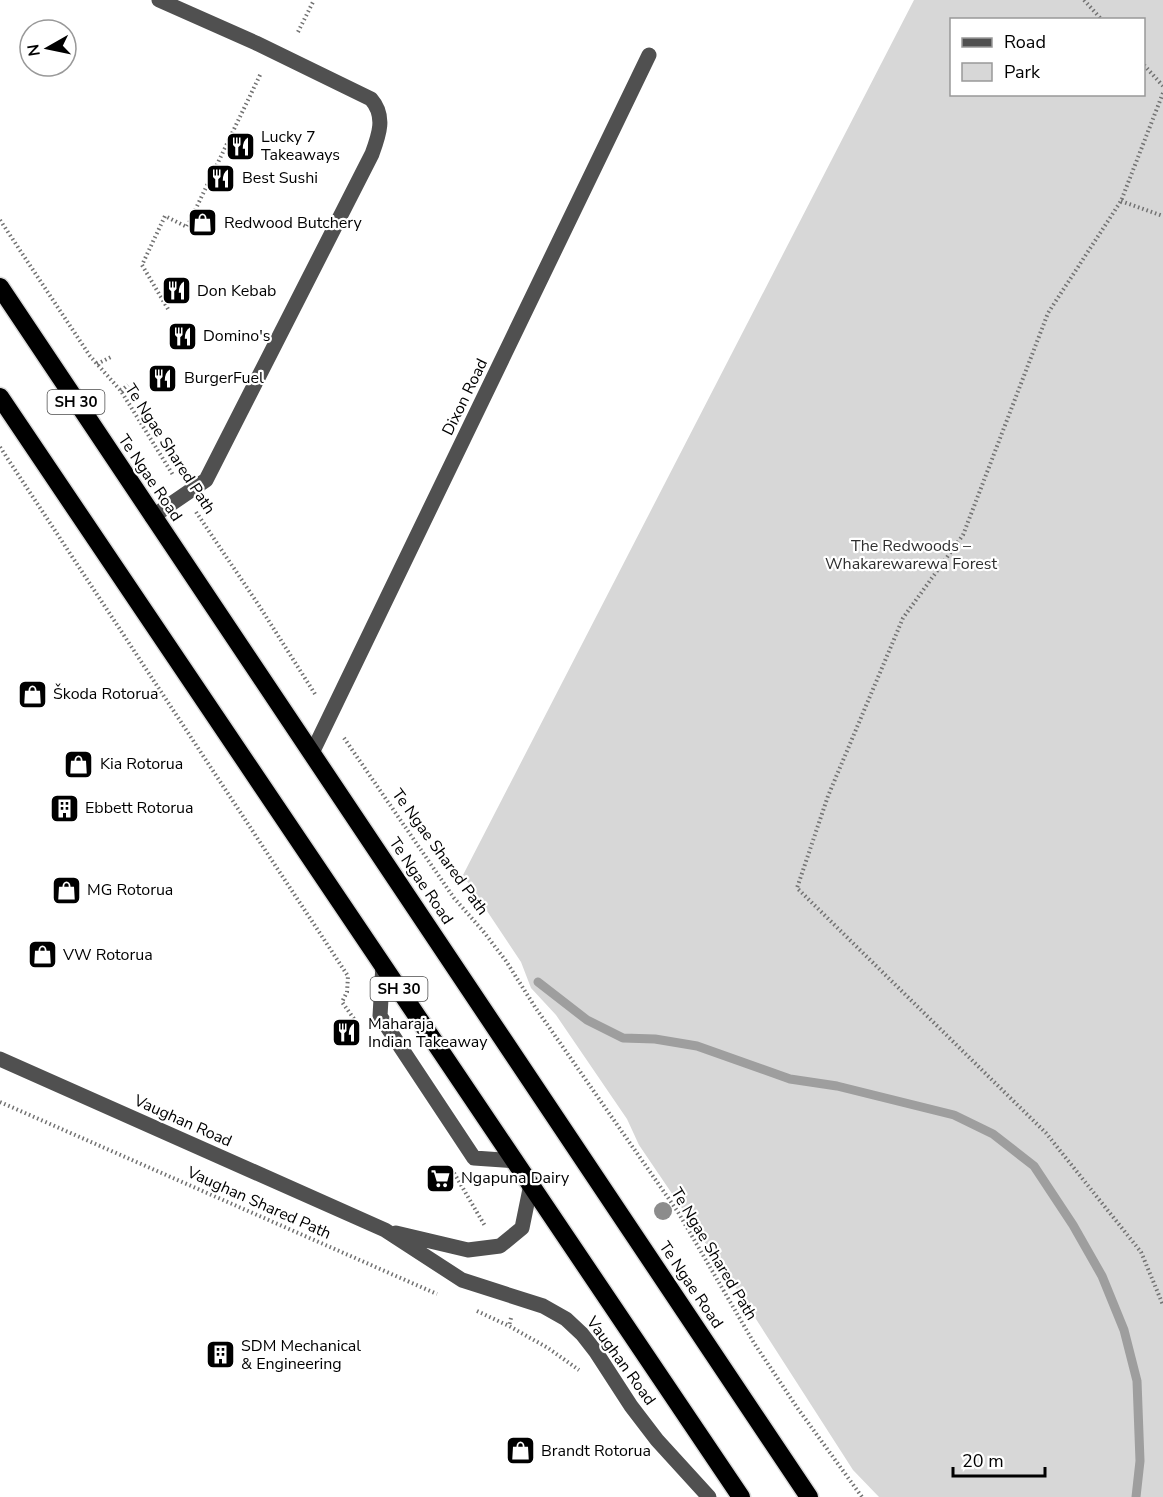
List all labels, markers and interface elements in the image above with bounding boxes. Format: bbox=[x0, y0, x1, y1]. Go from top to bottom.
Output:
north arrow bbox=[18, 18, 78, 78]
legend bbox=[950, 18, 1145, 96]
text: Road bbox=[1004, 30, 1046, 54]
text: N bbox=[22, 43, 46, 58]
text: Park bbox=[1004, 60, 1041, 84]
place label: Lucky 7 Takeaways bbox=[261, 126, 340, 166]
restaurant icon: Lucky 7 Takeaways bbox=[224, 130, 256, 162]
restaurant icon: Best Sushi bbox=[205, 162, 237, 194]
place label: Best Sushi bbox=[242, 167, 318, 189]
shop icon: Redwood Butchery bbox=[187, 207, 219, 239]
place label: Redwood Butchery bbox=[224, 212, 362, 234]
restaurant icon: Don Kebab bbox=[160, 275, 192, 307]
place label: Don Kebab bbox=[197, 280, 276, 302]
restaurant icon: Domino's bbox=[166, 320, 198, 352]
place label: Domino's bbox=[203, 325, 270, 347]
street label: Dixon Road bbox=[437, 355, 493, 439]
restaurant icon: BurgerFuel bbox=[147, 362, 179, 394]
place label: BurgerFuel bbox=[184, 367, 264, 389]
street label: Te Ngae Shared Path bbox=[120, 380, 220, 518]
road number: SH 30 bbox=[48, 390, 104, 414]
street label: Te Ngae Road bbox=[113, 430, 187, 526]
park label: The Redwoods – Whakarewarewa Forest bbox=[825, 535, 997, 575]
shop icon: Škoda Rotorua bbox=[16, 678, 48, 710]
place label: Škoda Rotorua bbox=[53, 683, 158, 705]
shop icon: Kia Rotorua bbox=[63, 748, 95, 780]
place label: Kia Rotorua bbox=[100, 753, 183, 775]
street label: Te Ngae Shared Path bbox=[387, 784, 493, 920]
building icon: Ebbett Rotorua bbox=[48, 792, 80, 824]
place label: Ebbett Rotorua bbox=[85, 797, 194, 819]
street label: Te Ngae Road bbox=[384, 833, 458, 929]
shop icon: MG Rotorua bbox=[50, 874, 82, 906]
place label: MG Rotorua bbox=[87, 879, 173, 901]
shop icon: VW Rotorua bbox=[26, 939, 58, 971]
place label: VW Rotorua bbox=[62, 944, 153, 966]
road number: SH 30 bbox=[370, 977, 428, 1001]
place label: Maharaja Indian Takeaway bbox=[368, 1013, 488, 1053]
restaurant icon: Maharaja Indian Takeaway bbox=[331, 1017, 363, 1049]
street label: Vaughan Road bbox=[130, 1089, 235, 1152]
street label: Vaughan Shared Path bbox=[183, 1161, 335, 1245]
supermarket icon: Ngapuna Dairy bbox=[424, 1162, 456, 1194]
place label: Ngapuna Dairy bbox=[461, 1167, 570, 1189]
street label: Te Ngae Shared Path bbox=[666, 1184, 762, 1324]
street label: Te Ngae Road bbox=[654, 1237, 728, 1333]
street label: Vaughan Road bbox=[581, 1311, 661, 1410]
place label: SDM Mechanical & Engineering bbox=[241, 1335, 361, 1375]
building icon: SDM Mechanical & Engineering bbox=[204, 1339, 236, 1371]
shop icon: Brandt Rotorua bbox=[504, 1435, 536, 1467]
place label: Brandt Rotorua bbox=[541, 1440, 651, 1462]
scale bar bbox=[953, 1440, 1044, 1478]
text: 20 m bbox=[962, 1449, 1004, 1473]

